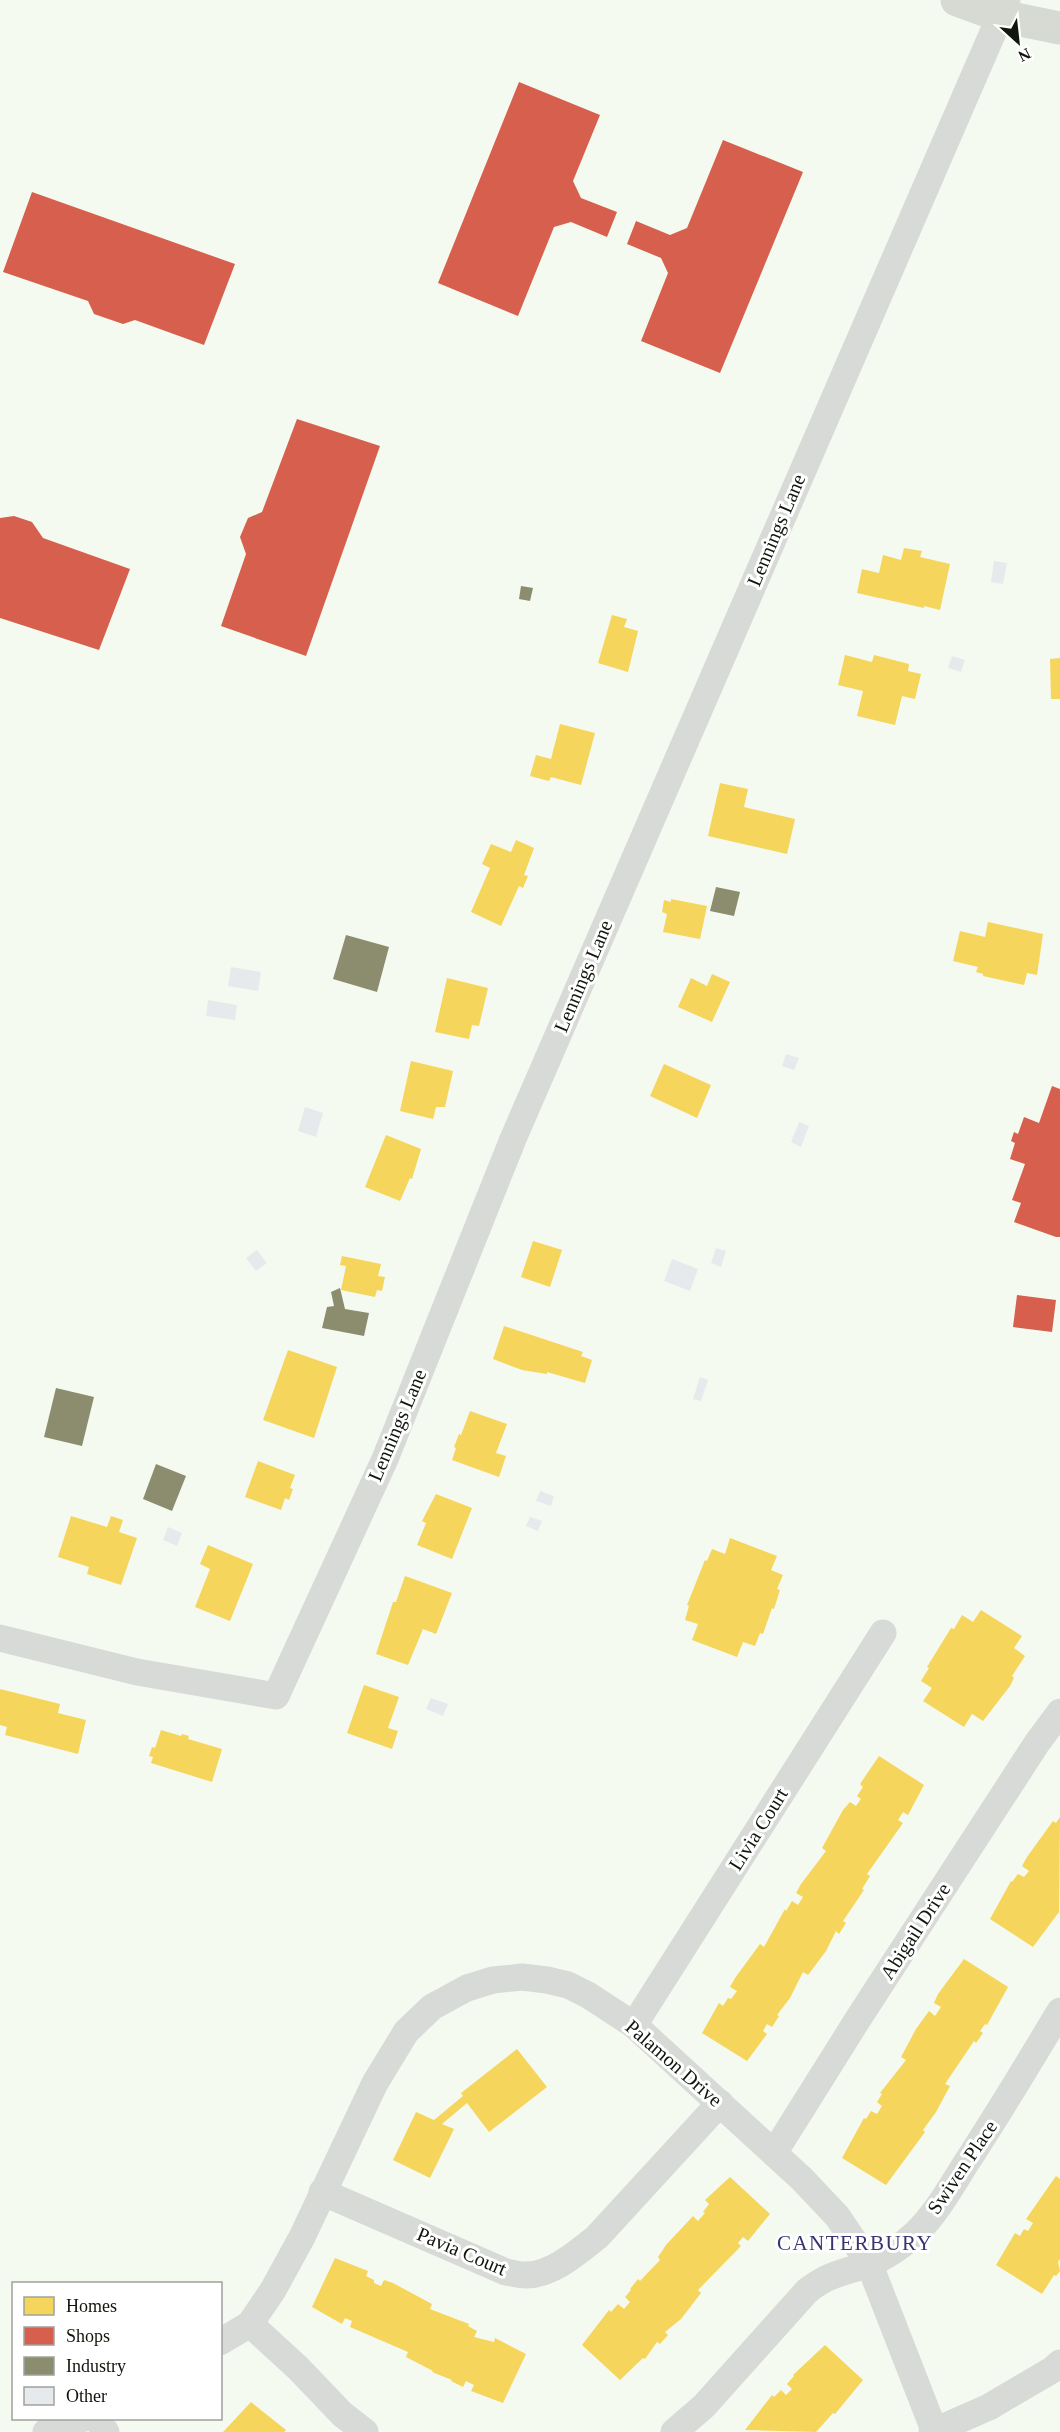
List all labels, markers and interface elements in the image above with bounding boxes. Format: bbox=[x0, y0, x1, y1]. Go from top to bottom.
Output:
north arrow bbox=[988, 12, 1048, 72]
text: N bbox=[1015, 45, 1034, 65]
street label: Lennings Lane bbox=[743, 471, 810, 590]
street label: Lennings Lane bbox=[550, 917, 617, 1036]
street label: Lennings Lane bbox=[364, 1366, 431, 1485]
street label: Livia Court bbox=[724, 1783, 792, 1874]
street label: Abigail Drive bbox=[876, 1879, 955, 1984]
street label: Palamon Drive bbox=[621, 2015, 727, 2111]
street label: Swiven Place bbox=[923, 2116, 1001, 2218]
street label: Pavia Court bbox=[414, 2222, 510, 2280]
district label: CANTERBURY bbox=[777, 2231, 933, 2255]
legend bbox=[12, 2282, 222, 2420]
text: Homes bbox=[66, 2296, 117, 2316]
text: Shops bbox=[66, 2326, 110, 2346]
text: Industry bbox=[66, 2356, 126, 2376]
text: Other bbox=[66, 2386, 107, 2406]

